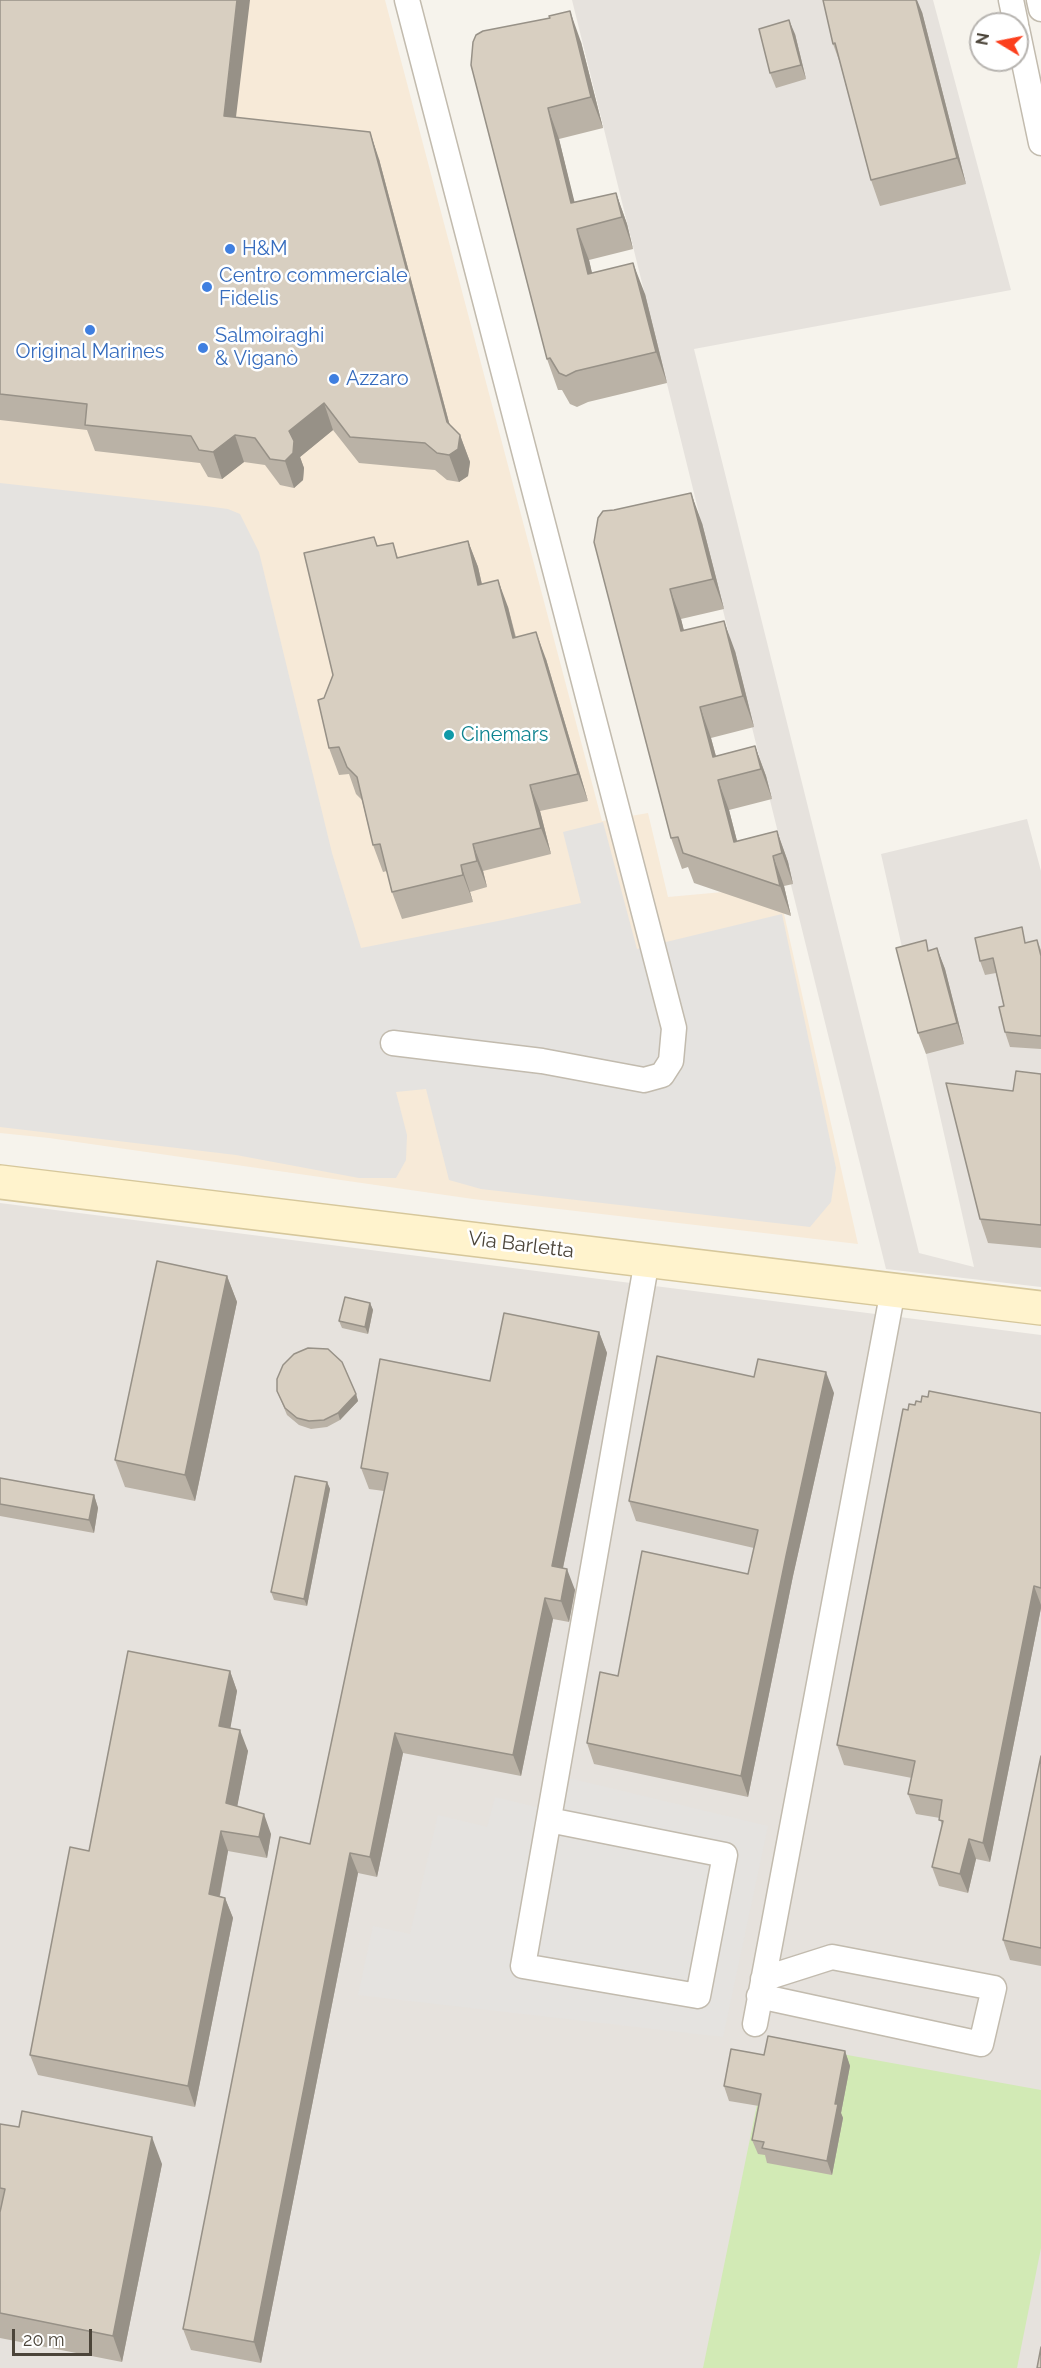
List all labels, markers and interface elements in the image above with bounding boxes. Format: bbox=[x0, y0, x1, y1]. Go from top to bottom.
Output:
north arrow bbox=[969, 12, 1029, 72]
text: N bbox=[972, 31, 993, 47]
place label: H&M bbox=[242, 237, 288, 261]
marker: H&M bbox=[223, 242, 237, 256]
place label: Centro commerciale Fidelis bbox=[219, 264, 408, 311]
marker: Centro commerciale Fidelis bbox=[200, 280, 214, 294]
marker: Original Marines bbox=[83, 323, 97, 337]
place label: Salmoiraghi & Viganò bbox=[215, 324, 324, 371]
place label: Original Marines bbox=[16, 340, 164, 364]
marker: Salmoiraghi & Viganò bbox=[196, 341, 210, 355]
place label: Azzaro bbox=[346, 367, 409, 391]
marker: Azzaro bbox=[327, 372, 341, 386]
place label: Cinemars bbox=[461, 723, 548, 747]
marker: Cinemars bbox=[442, 728, 456, 742]
street label: Via Barletta bbox=[467, 1227, 575, 1263]
scale bar bbox=[15, 2317, 94, 2355]
text: 20 m bbox=[23, 2329, 65, 2350]

